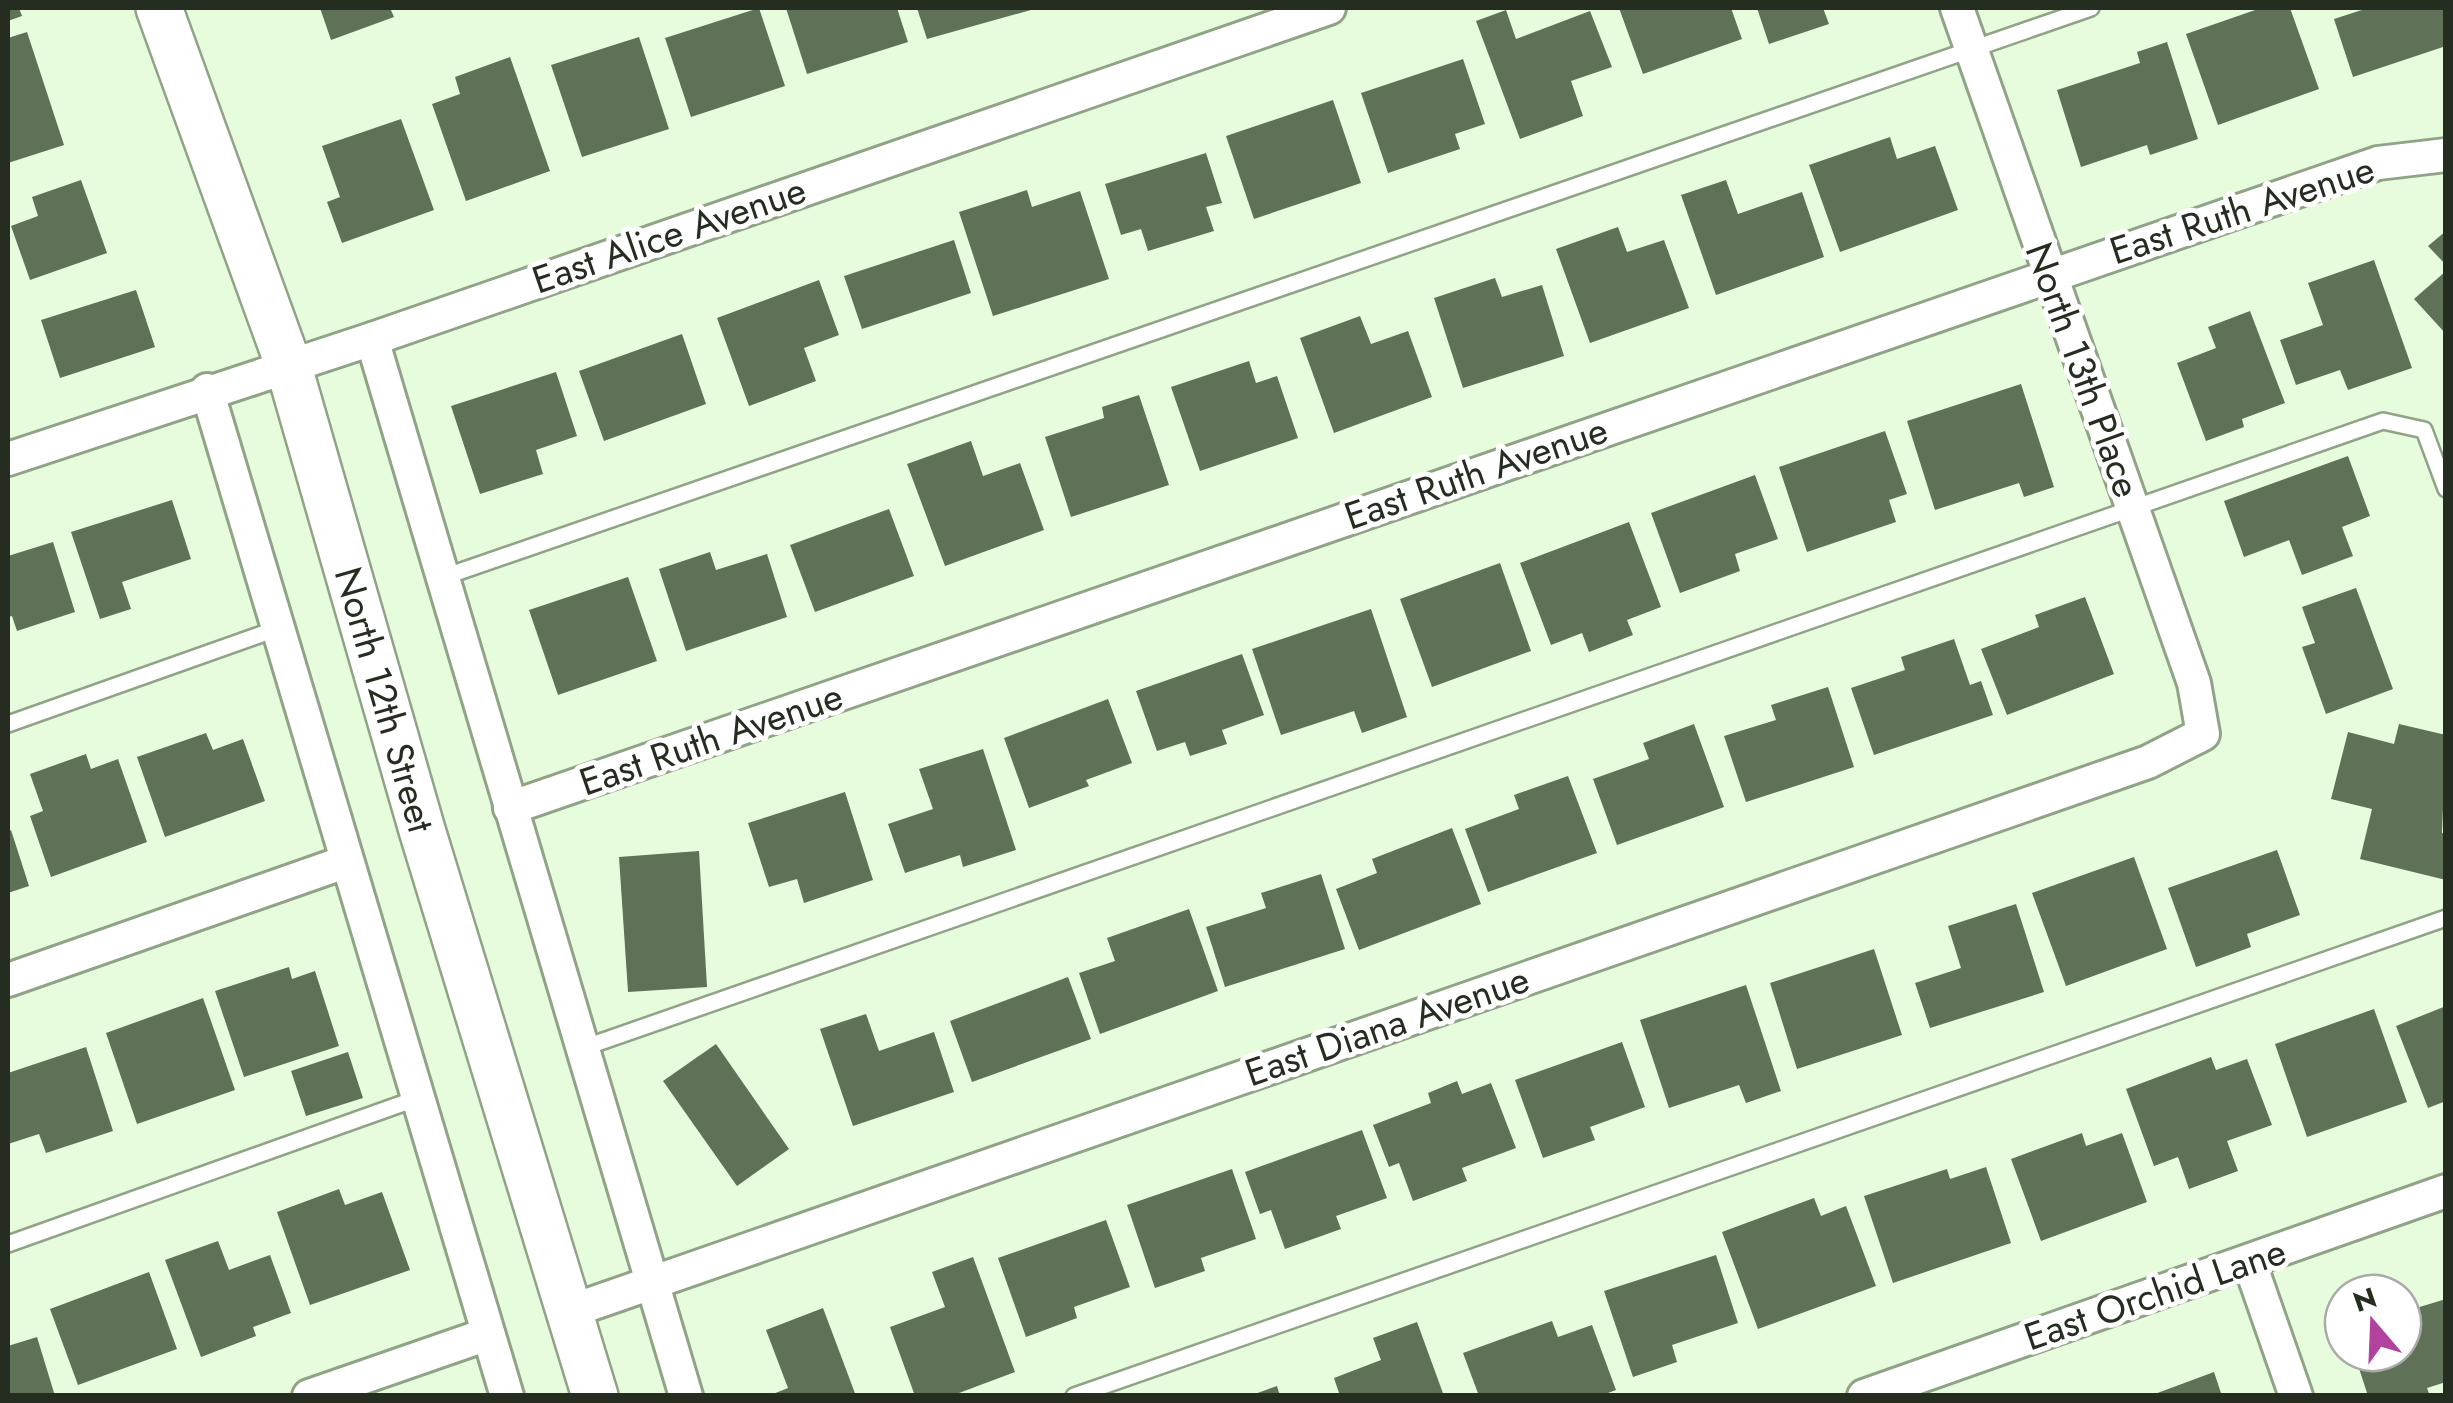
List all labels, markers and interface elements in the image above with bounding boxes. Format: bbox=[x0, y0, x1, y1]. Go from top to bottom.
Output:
street label: East Ruth Avenue bbox=[2103, 141, 2381, 278]
street label: East Alice Avenue bbox=[525, 162, 813, 307]
street label: North 13th Place bbox=[2012, 235, 2155, 505]
street label: East Ruth Avenue bbox=[1337, 402, 1615, 543]
street label: North 12th Street bbox=[321, 561, 449, 839]
street label: East Ruth Avenue bbox=[572, 668, 850, 809]
street label: East Diana Avenue bbox=[1237, 951, 1536, 1100]
street label: East Orchid Lane bbox=[2017, 1223, 2293, 1364]
north arrow bbox=[2323, 1273, 2423, 1373]
text: N bbox=[2348, 1277, 2382, 1323]

